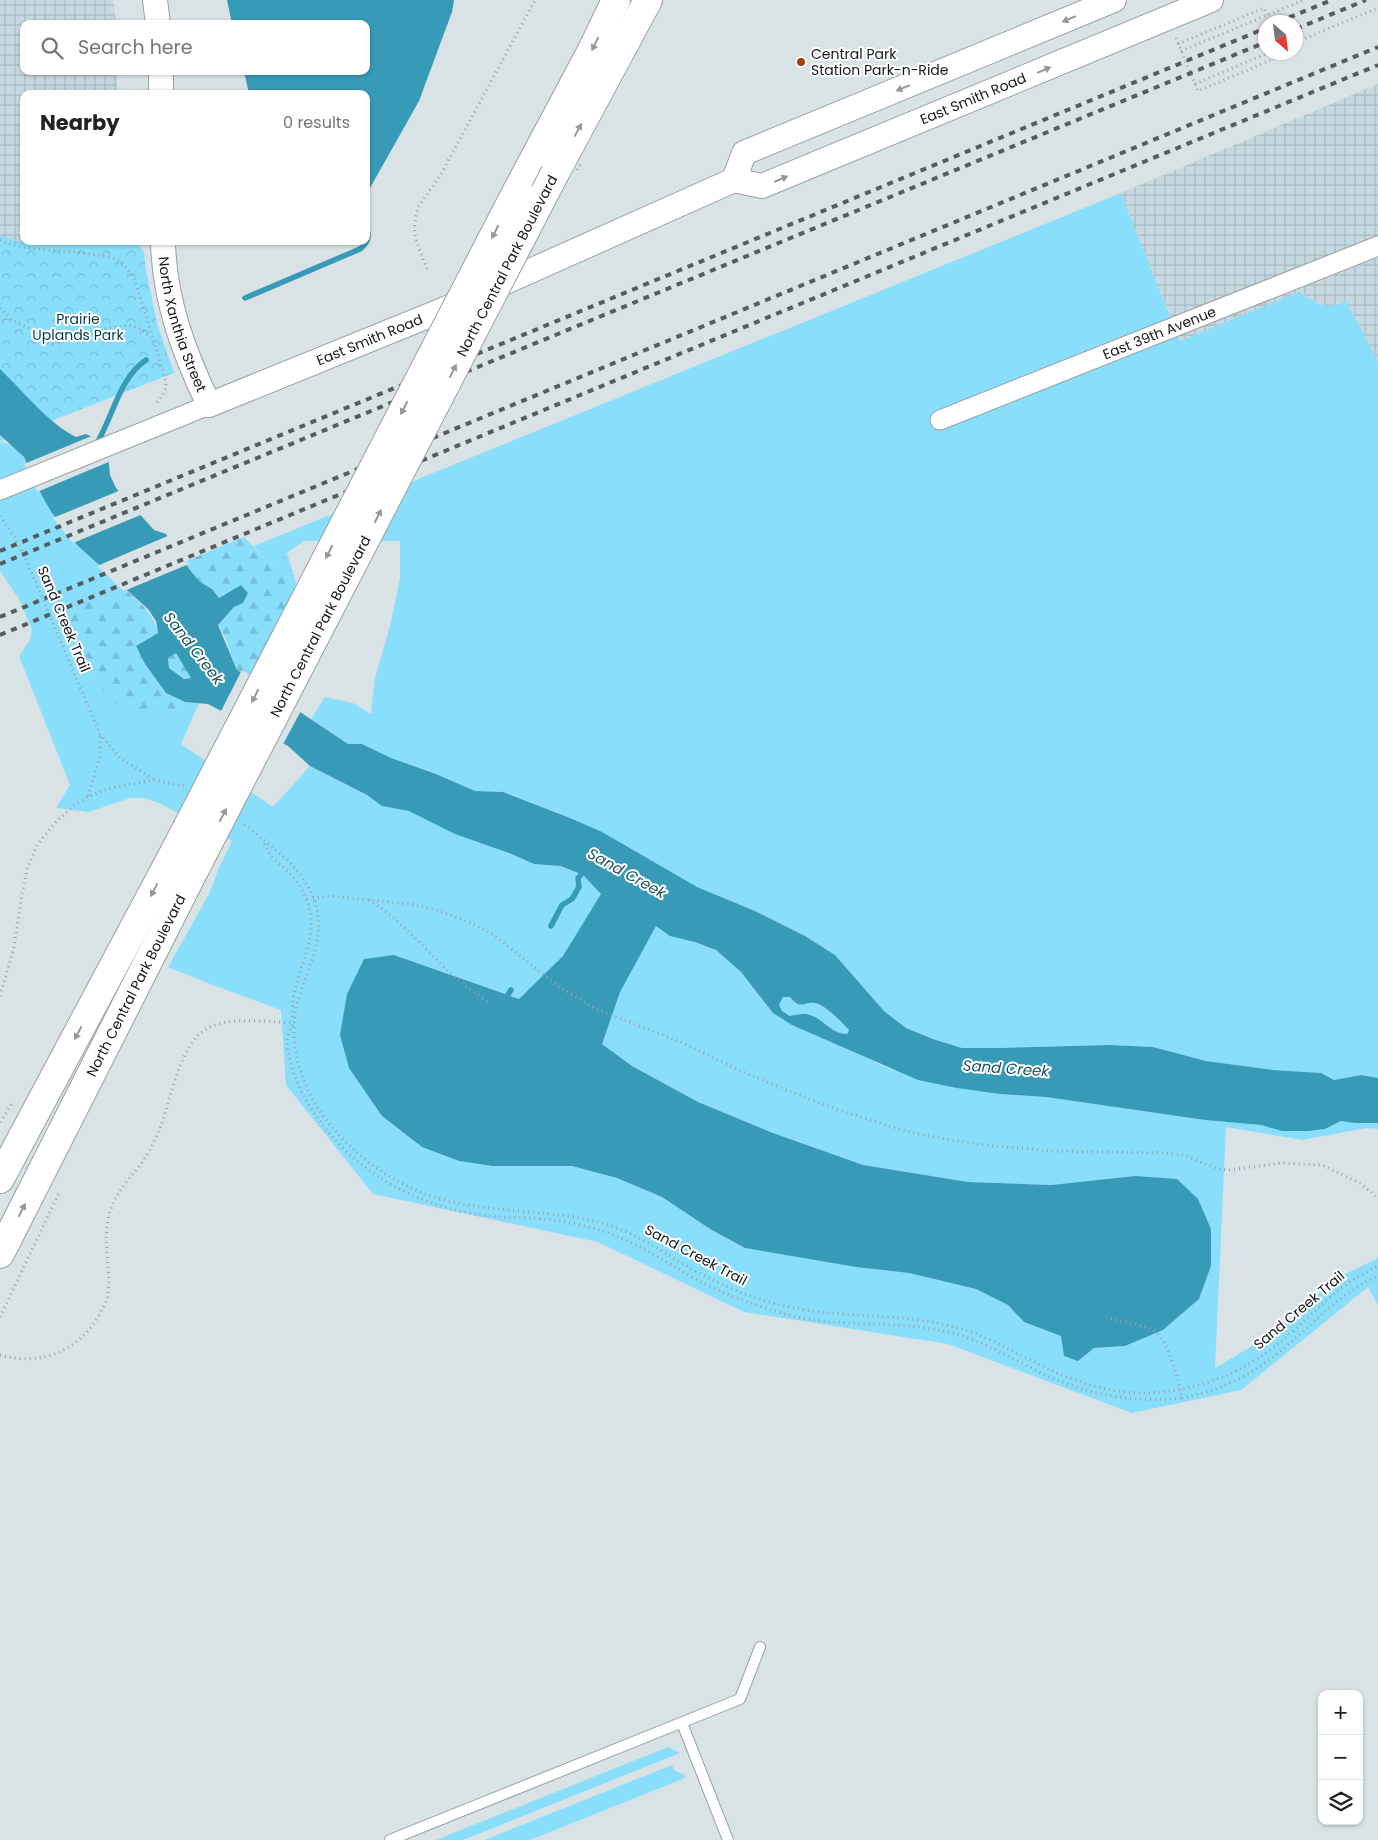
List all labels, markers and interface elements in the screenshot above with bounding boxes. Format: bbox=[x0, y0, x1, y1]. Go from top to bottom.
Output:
one-way arrow bbox=[1062, 15, 1076, 23]
north arrow bbox=[1258, 15, 1303, 60]
search box bbox=[20, 20, 370, 75]
icon: search bbox=[38, 34, 66, 62]
text: Search here bbox=[78, 34, 192, 61]
one-way arrow bbox=[591, 37, 599, 51]
place label: Central Park Station Park-n-Ride bbox=[811, 44, 949, 80]
marker: Central Park Station Park-n-Ride bbox=[795, 56, 807, 68]
one-way arrow bbox=[1037, 65, 1051, 73]
street label: East Smith Road bbox=[917, 68, 1029, 129]
one-way arrow bbox=[896, 84, 910, 92]
text: Nearby bbox=[40, 108, 120, 137]
text: 0 results bbox=[283, 111, 350, 134]
one-way arrow bbox=[574, 123, 582, 137]
street label: North Central Park Boulevard bbox=[452, 172, 562, 360]
one-way arrow bbox=[773, 174, 788, 182]
one-way arrow bbox=[491, 225, 499, 239]
street label: North Xanthia Street bbox=[154, 256, 212, 395]
street label: East 39th Avenue bbox=[1100, 301, 1219, 364]
park label: Prairie Uplands Park bbox=[32, 309, 124, 345]
street label: East Smith Road bbox=[313, 309, 426, 370]
one-way arrow bbox=[449, 364, 457, 379]
one-way arrow bbox=[400, 400, 408, 415]
one-way arrow bbox=[374, 508, 382, 523]
street label: North Central Park Boulevard bbox=[265, 532, 376, 721]
one-way arrow bbox=[325, 545, 334, 559]
street label: Sand Creek Trail bbox=[33, 563, 95, 675]
water label: Sand Creek bbox=[159, 607, 230, 690]
one-way arrow bbox=[251, 689, 259, 703]
one-way arrow bbox=[219, 808, 227, 823]
water label: Sand Creek bbox=[584, 843, 671, 904]
one-way arrow bbox=[150, 882, 158, 897]
street label: North Central Park Boulevard bbox=[81, 891, 190, 1080]
one-way arrow bbox=[74, 1026, 82, 1041]
water label: Sand Creek bbox=[962, 1055, 1051, 1082]
one-way arrow bbox=[18, 1203, 26, 1218]
street label: Sand Creek Trail bbox=[641, 1220, 751, 1290]
street label: Sand Creek Trail bbox=[1249, 1266, 1349, 1354]
map controls bbox=[1318, 1690, 1363, 1825]
button: + bbox=[1318, 1690, 1363, 1735]
button: − bbox=[1318, 1735, 1363, 1780]
button: layers bbox=[1318, 1780, 1363, 1825]

